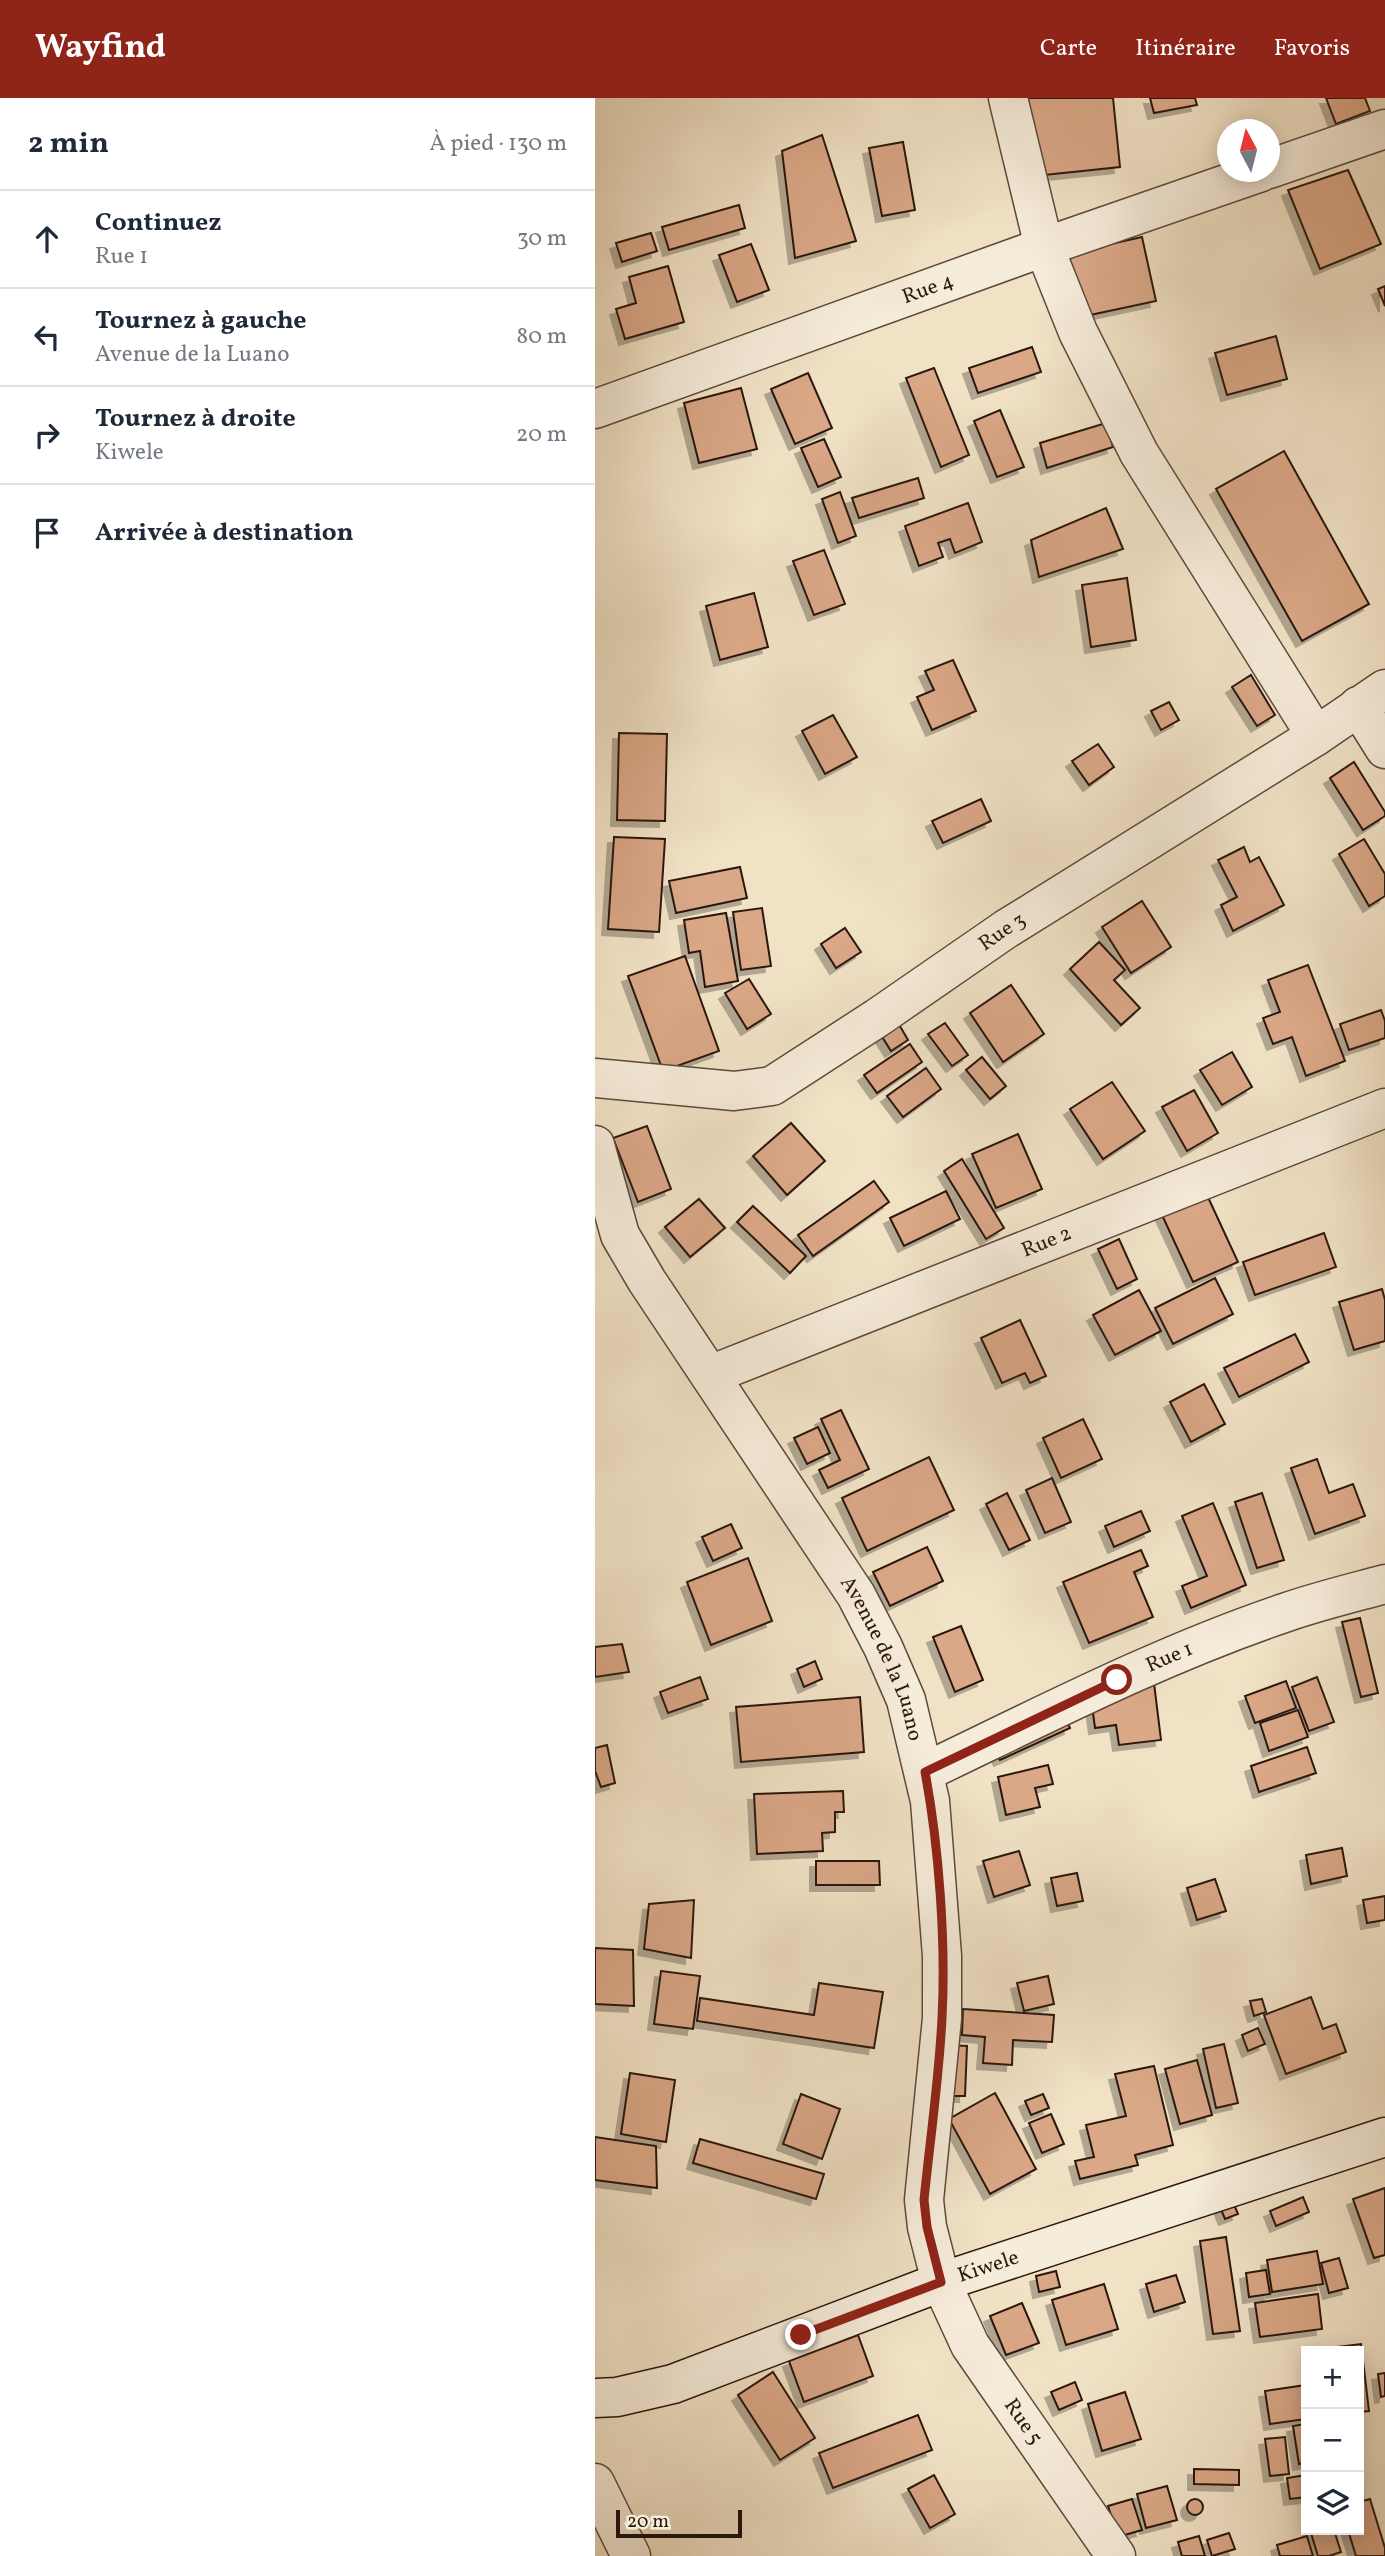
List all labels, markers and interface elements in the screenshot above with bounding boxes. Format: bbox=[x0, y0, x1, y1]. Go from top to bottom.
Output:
text: Wayfind bbox=[35, 26, 166, 72]
text: Carte bbox=[1040, 32, 1097, 66]
text: Itinéraire bbox=[1135, 32, 1236, 66]
text: Favoris bbox=[1274, 32, 1350, 66]
north arrow bbox=[1217, 119, 1280, 182]
text: 2 min bbox=[28, 123, 109, 165]
text: À pied · 130 m bbox=[429, 128, 567, 160]
text: Continuez bbox=[95, 205, 221, 241]
icon: ahead bbox=[28, 220, 66, 258]
text: 30 m bbox=[517, 223, 567, 255]
text: Rue 1 bbox=[95, 241, 148, 273]
street label: Rue 4 bbox=[898, 266, 958, 311]
text: Tournez à gauche bbox=[95, 303, 307, 339]
icon: left bbox=[28, 318, 66, 356]
text: 80 m bbox=[517, 321, 567, 353]
text: Avenue de la Luano bbox=[95, 339, 290, 371]
text: Tournez à droite bbox=[95, 401, 296, 437]
icon: right bbox=[28, 416, 66, 454]
text: 20 m bbox=[516, 419, 567, 451]
text: Kiwele bbox=[95, 437, 164, 469]
icon: arrive bbox=[28, 514, 66, 552]
text: Arrivée à destination bbox=[95, 515, 354, 551]
street label: Rue 3 bbox=[973, 906, 1031, 958]
street label: Rue 2 bbox=[1017, 1219, 1076, 1265]
street label: Avenue de la Luano bbox=[833, 1570, 930, 1744]
street label: Rue 1 bbox=[1141, 1634, 1197, 1680]
route start bbox=[1101, 1664, 1132, 1695]
street label: Kiwele bbox=[954, 2243, 1023, 2290]
route end bbox=[785, 2319, 816, 2350]
map controls bbox=[1301, 2346, 1364, 2535]
button: + bbox=[1301, 2346, 1364, 2409]
street label: Rue 5 bbox=[997, 2393, 1049, 2451]
button: − bbox=[1301, 2409, 1364, 2472]
button: layers bbox=[1301, 2472, 1364, 2535]
scale bar bbox=[616, 2507, 742, 2539]
text: 20 m bbox=[627, 2509, 669, 2535]

